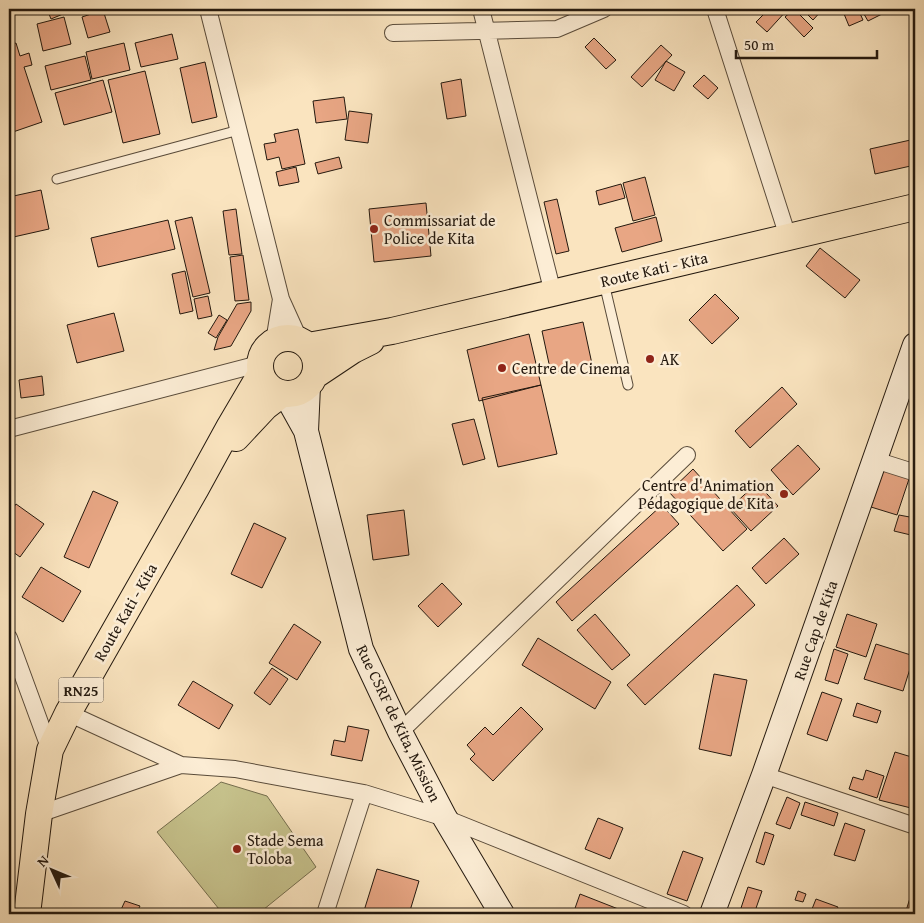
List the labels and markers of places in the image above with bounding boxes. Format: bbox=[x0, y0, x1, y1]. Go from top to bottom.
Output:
place label: Commissariat de Police de Kita bbox=[384, 208, 496, 250]
marker: Commissariat de Police de Kita bbox=[368, 223, 380, 235]
place label: AK bbox=[660, 347, 680, 371]
marker: AK bbox=[644, 353, 656, 365]
place label: Centre de Cinema bbox=[512, 356, 631, 380]
marker: Centre de Cinema bbox=[496, 362, 508, 374]
place label: Centre d'Animation Pédagogique de Kita bbox=[638, 473, 774, 515]
marker: Centre d'Animation Pédagogique de Kita bbox=[778, 488, 790, 500]
place label: Stade Sema Toloba bbox=[247, 828, 324, 870]
marker: Stade Sema Toloba bbox=[231, 843, 243, 855]

